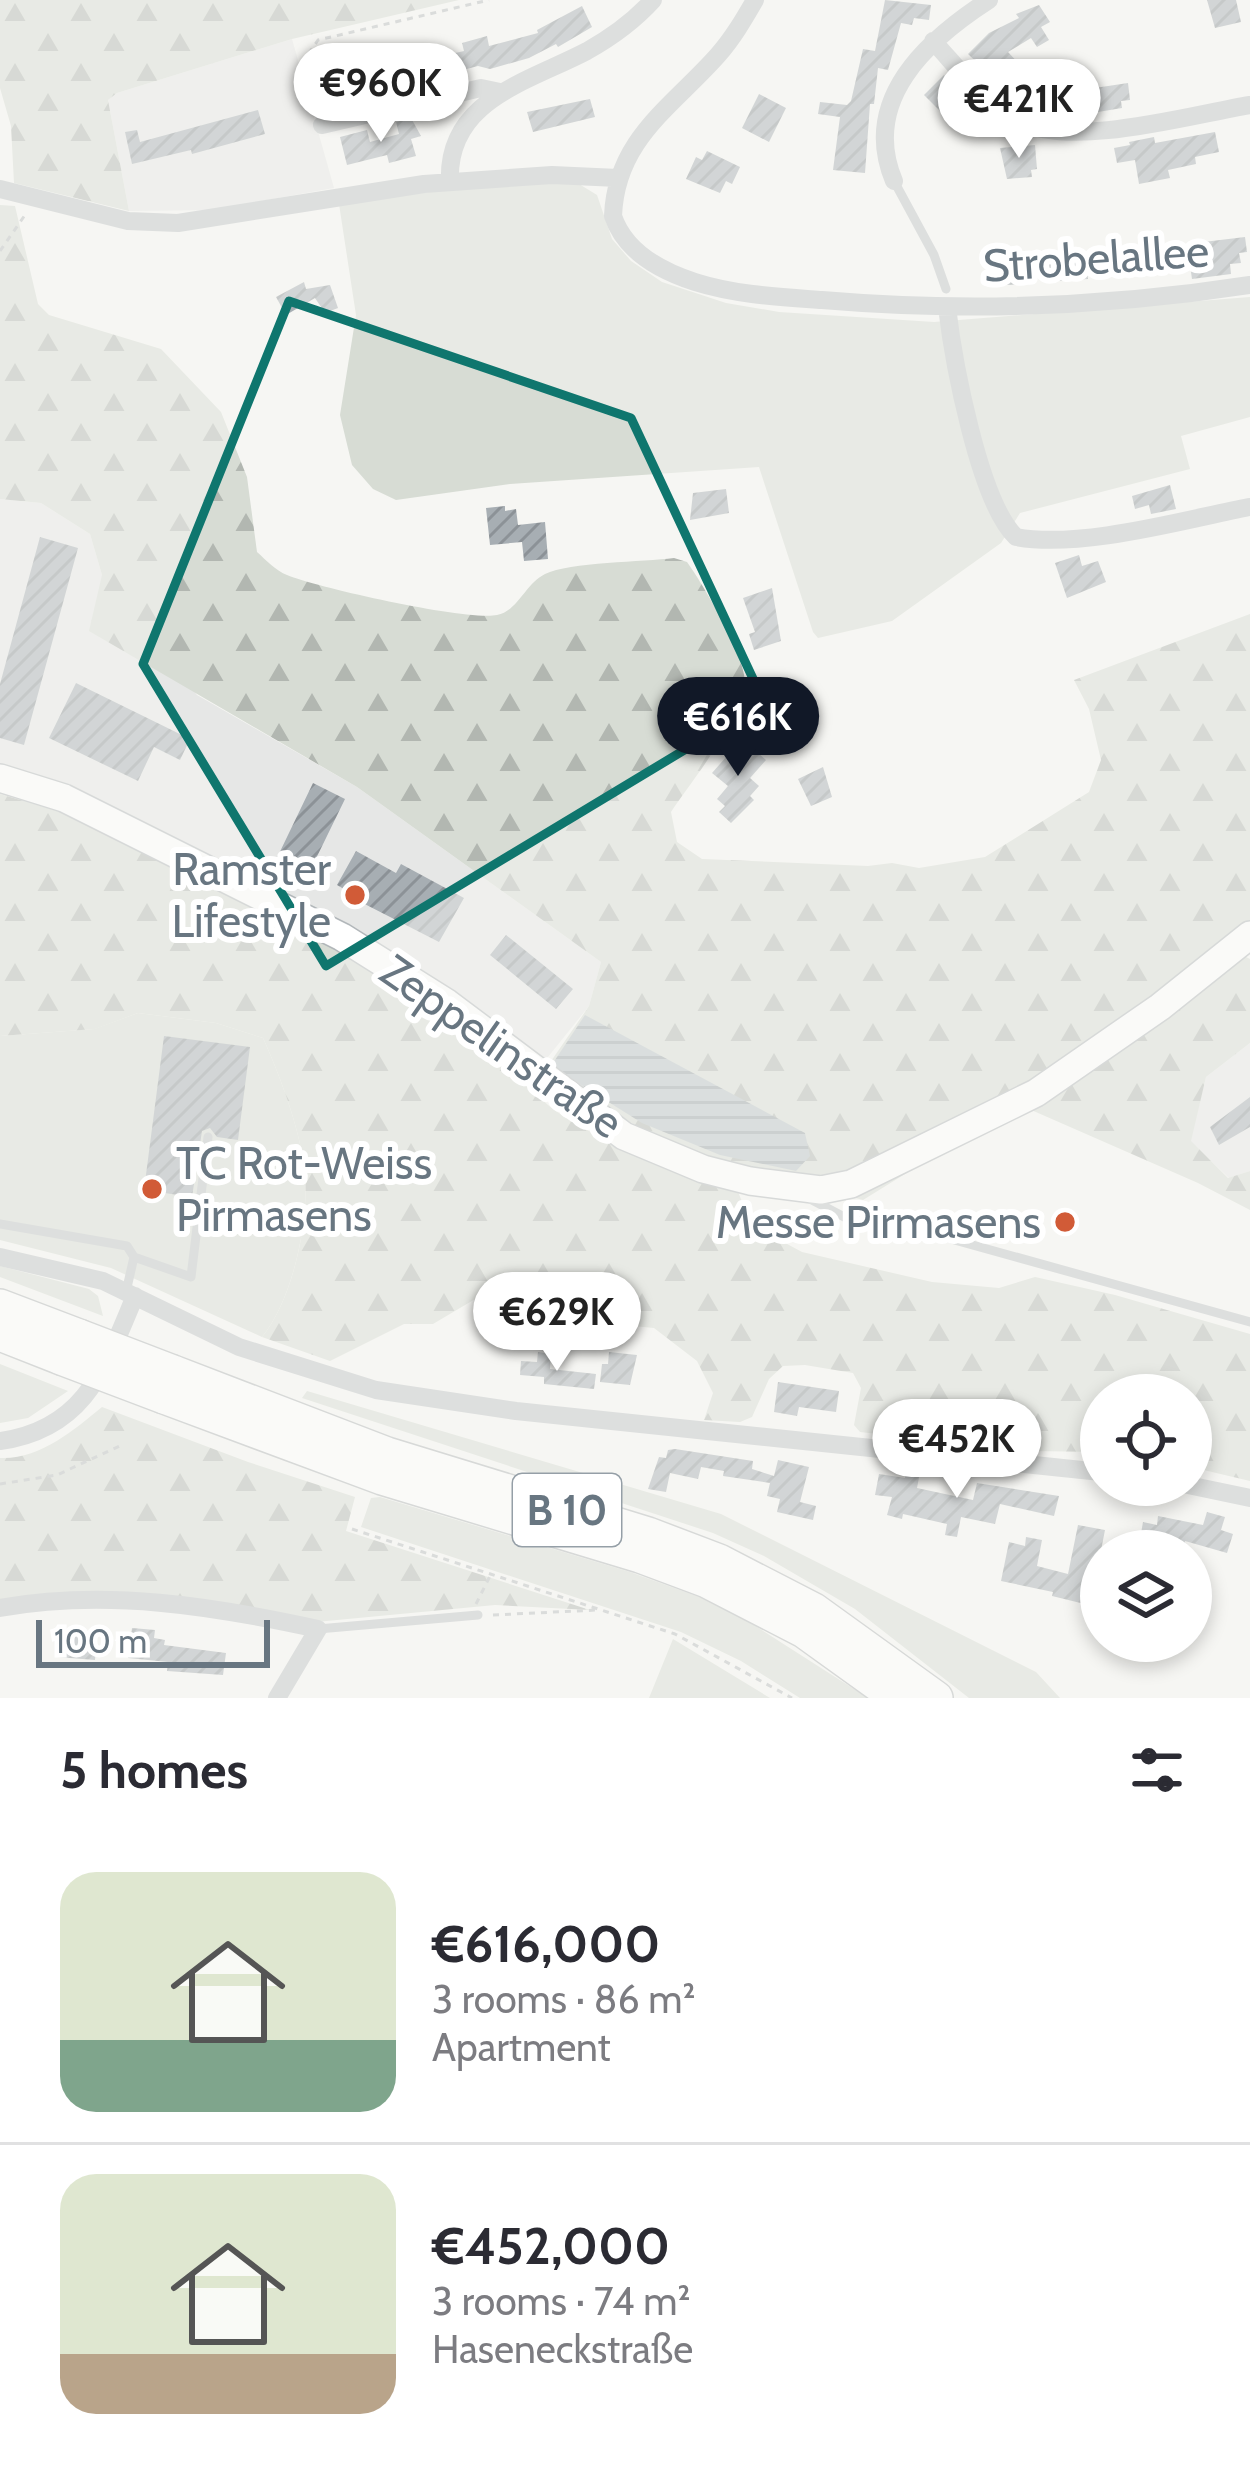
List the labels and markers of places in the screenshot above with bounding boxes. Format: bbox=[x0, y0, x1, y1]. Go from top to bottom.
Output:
pin: €960K bbox=[297, 43, 465, 145]
pin: €421K bbox=[935, 59, 1103, 161]
pin: €616K bbox=[654, 677, 822, 779]
place label: Ramster Lifestyle bbox=[171, 842, 332, 948]
marker: Ramster Lifestyle bbox=[342, 882, 368, 908]
place label: TC Rot-Weiss Pirmasens bbox=[176, 1136, 432, 1242]
marker: TC Rot-Weiss Pirmasens bbox=[139, 1176, 165, 1202]
place label: Messe Pirmasens bbox=[716, 1195, 1041, 1249]
marker: Messe Pirmasens bbox=[1052, 1209, 1078, 1235]
pin: €629K bbox=[473, 1272, 641, 1374]
pin: €452K bbox=[873, 1399, 1041, 1501]

